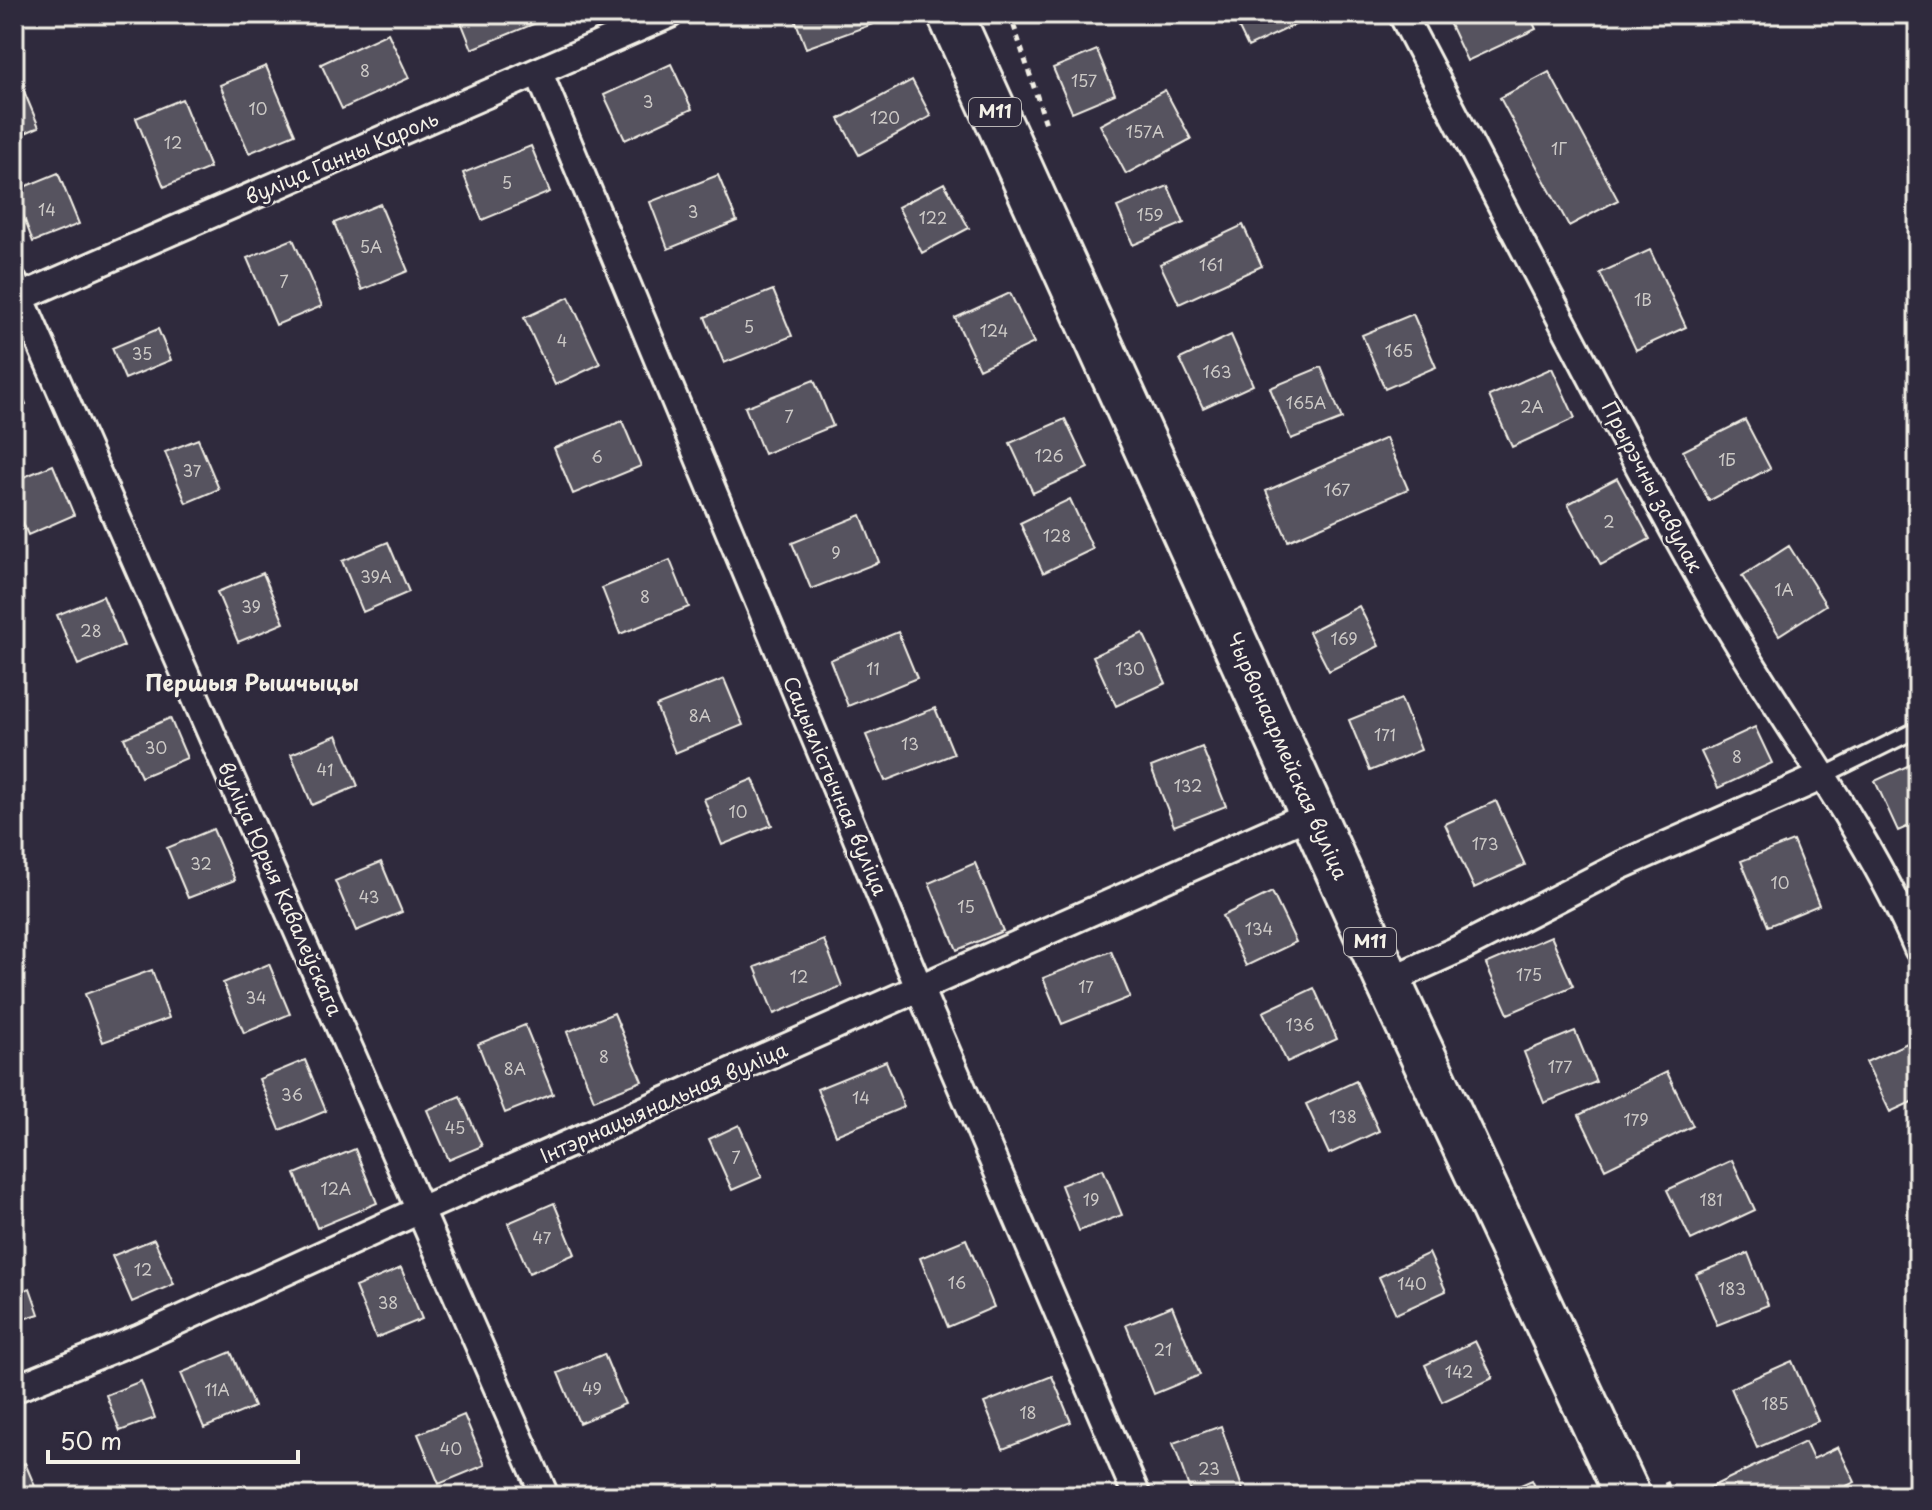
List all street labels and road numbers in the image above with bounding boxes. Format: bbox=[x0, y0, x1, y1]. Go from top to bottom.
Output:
road number: М11 bbox=[969, 98, 1021, 126]
street label: вуліца Ганны Кароль bbox=[240, 103, 443, 211]
street label: Прырэчны завулак bbox=[1595, 395, 1711, 578]
street label: Чырвонаармейская вуліца bbox=[1220, 627, 1356, 885]
street label: Сацыялістычная вуліца bbox=[776, 671, 896, 901]
street label: вуліца Юрыя Кавалеўскага bbox=[211, 756, 351, 1021]
road number: М11 bbox=[1344, 928, 1396, 956]
street label: Інтэрнацыянальная вуліца bbox=[535, 1034, 793, 1170]

